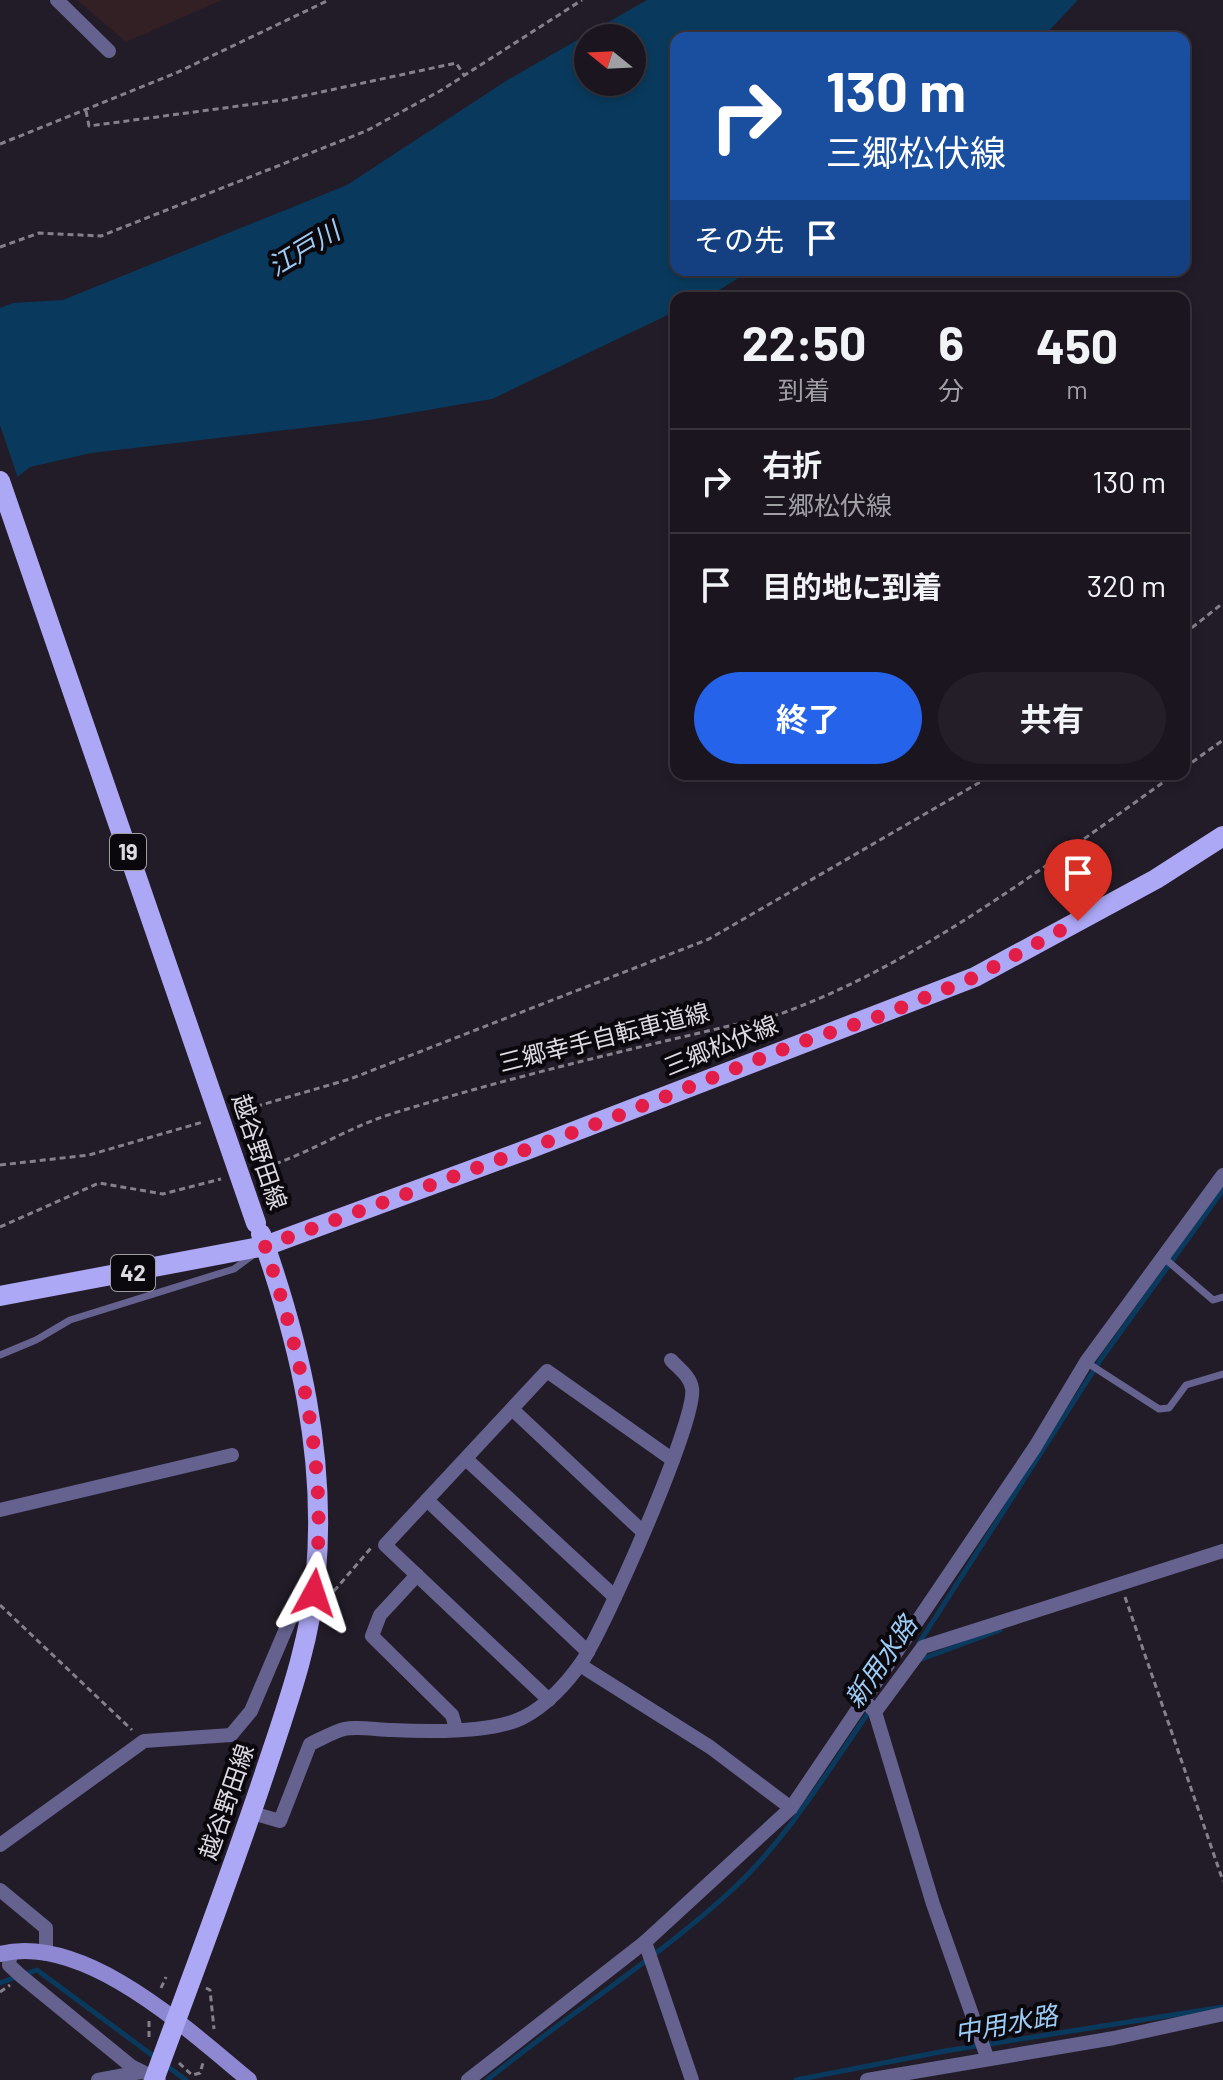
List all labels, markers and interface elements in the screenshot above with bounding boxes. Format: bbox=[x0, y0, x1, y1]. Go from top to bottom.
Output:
north arrow bbox=[574, 24, 646, 96]
map controls bbox=[574, 24, 646, 96]
text: 130 m bbox=[826, 56, 966, 123]
icon: right bbox=[694, 64, 798, 168]
text: 三郷松伏線 bbox=[826, 130, 1006, 173]
water label: 江戸川 bbox=[262, 213, 347, 281]
icon: arrive bbox=[800, 216, 844, 260]
text: その先 bbox=[694, 221, 784, 257]
text: 22:50 bbox=[742, 313, 866, 371]
text: 6 bbox=[938, 313, 964, 371]
text: 450 bbox=[1036, 316, 1118, 374]
text: m bbox=[1066, 373, 1088, 404]
text: 到着 bbox=[778, 374, 830, 405]
text: 分 bbox=[938, 374, 964, 405]
text: 右折 bbox=[762, 446, 822, 482]
icon: right bbox=[694, 459, 738, 503]
text: 130 m bbox=[1092, 463, 1166, 499]
text: 三郷松伏線 bbox=[762, 489, 892, 520]
icon: arrive bbox=[694, 563, 738, 607]
text: 320 m bbox=[1087, 567, 1166, 603]
text: 目的地に到着 bbox=[762, 568, 942, 604]
button: 終了 bbox=[694, 672, 922, 764]
button: 共有 bbox=[938, 672, 1166, 764]
road number: 19 bbox=[110, 834, 146, 870]
pin bbox=[1044, 839, 1112, 921]
icon: arrive bbox=[1056, 851, 1100, 895]
street label: 三郷幸手自転車道線 bbox=[495, 996, 712, 1077]
street label: 三郷松伏線 bbox=[659, 1009, 782, 1081]
street label: 越谷野田線 bbox=[227, 1090, 294, 1213]
road number: 42 bbox=[111, 1255, 155, 1291]
position arrow bbox=[272, 1551, 356, 1635]
water label: 新用水路 bbox=[837, 1608, 923, 1713]
street label: 越谷野田線 bbox=[192, 1740, 259, 1863]
water label: 中用水路 bbox=[952, 1998, 1062, 2047]

